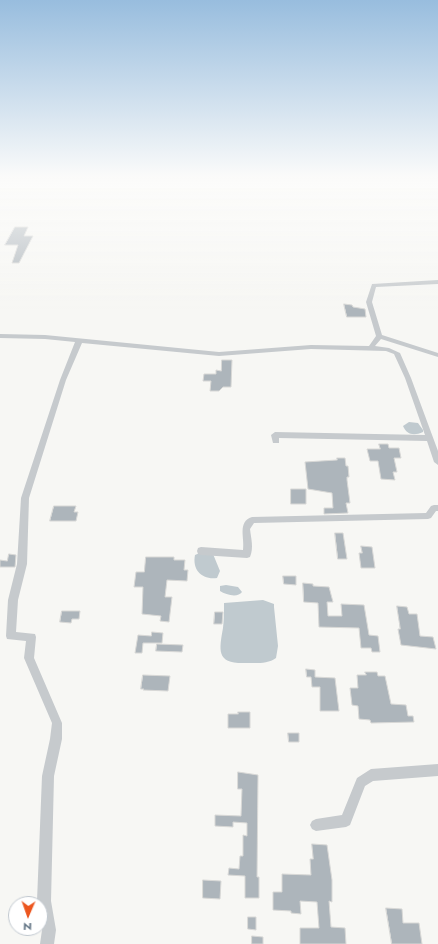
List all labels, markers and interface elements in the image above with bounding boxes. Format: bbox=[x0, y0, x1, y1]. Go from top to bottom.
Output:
north arrow bbox=[8, 896, 48, 936]
text: N bbox=[23, 919, 32, 935]

